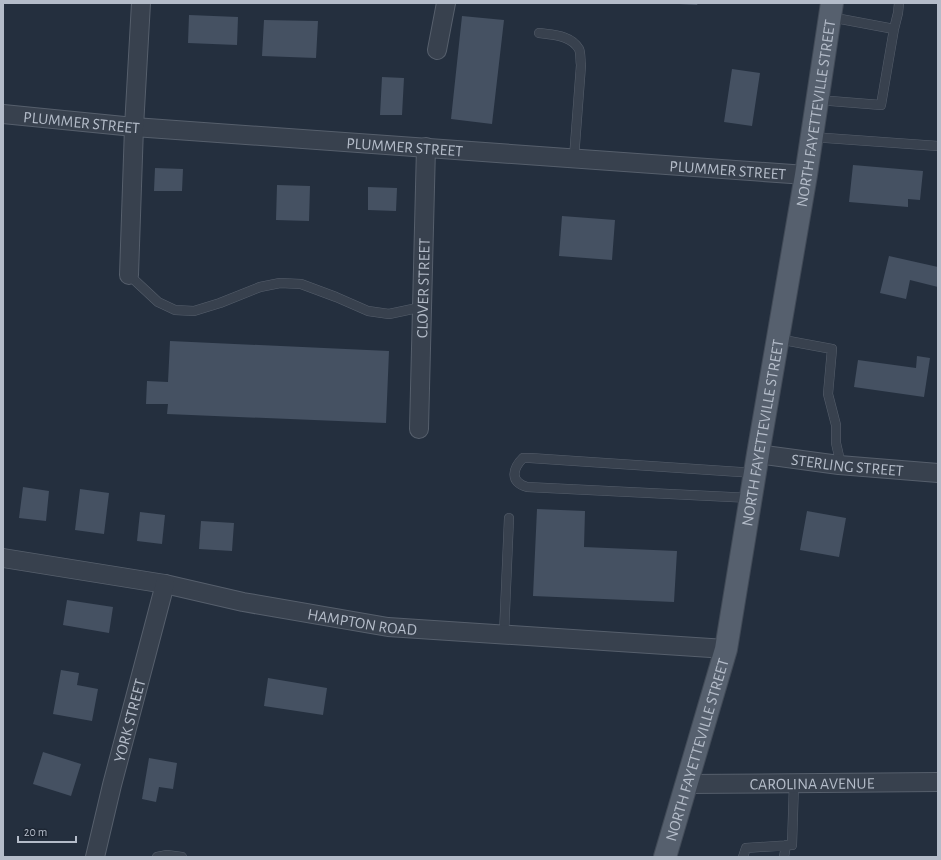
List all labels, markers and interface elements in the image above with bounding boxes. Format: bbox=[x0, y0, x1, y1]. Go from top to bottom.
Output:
street label: NORTH FAYETTEVILLE STREET bbox=[794, 18, 838, 208]
street label: PLUMMER STREET bbox=[23, 109, 140, 136]
street label: PLUMMER STREET bbox=[346, 135, 464, 159]
street label: PLUMMER STREET bbox=[669, 158, 787, 183]
street label: CLOVER STREET bbox=[414, 238, 433, 338]
street label: NORTH FAYETTEVILLE STREET bbox=[739, 338, 787, 528]
street label: STERLING STREET bbox=[790, 452, 904, 479]
street label: HAMPTON ROAD bbox=[306, 606, 417, 638]
street label: NORTH FAYETTEVILLE STREET bbox=[663, 656, 732, 843]
street label: YORK STREET bbox=[111, 677, 149, 764]
street label: CAROLINA AVENUE bbox=[750, 776, 875, 793]
scale bar bbox=[18, 818, 76, 844]
text: 20 m bbox=[24, 826, 47, 838]

